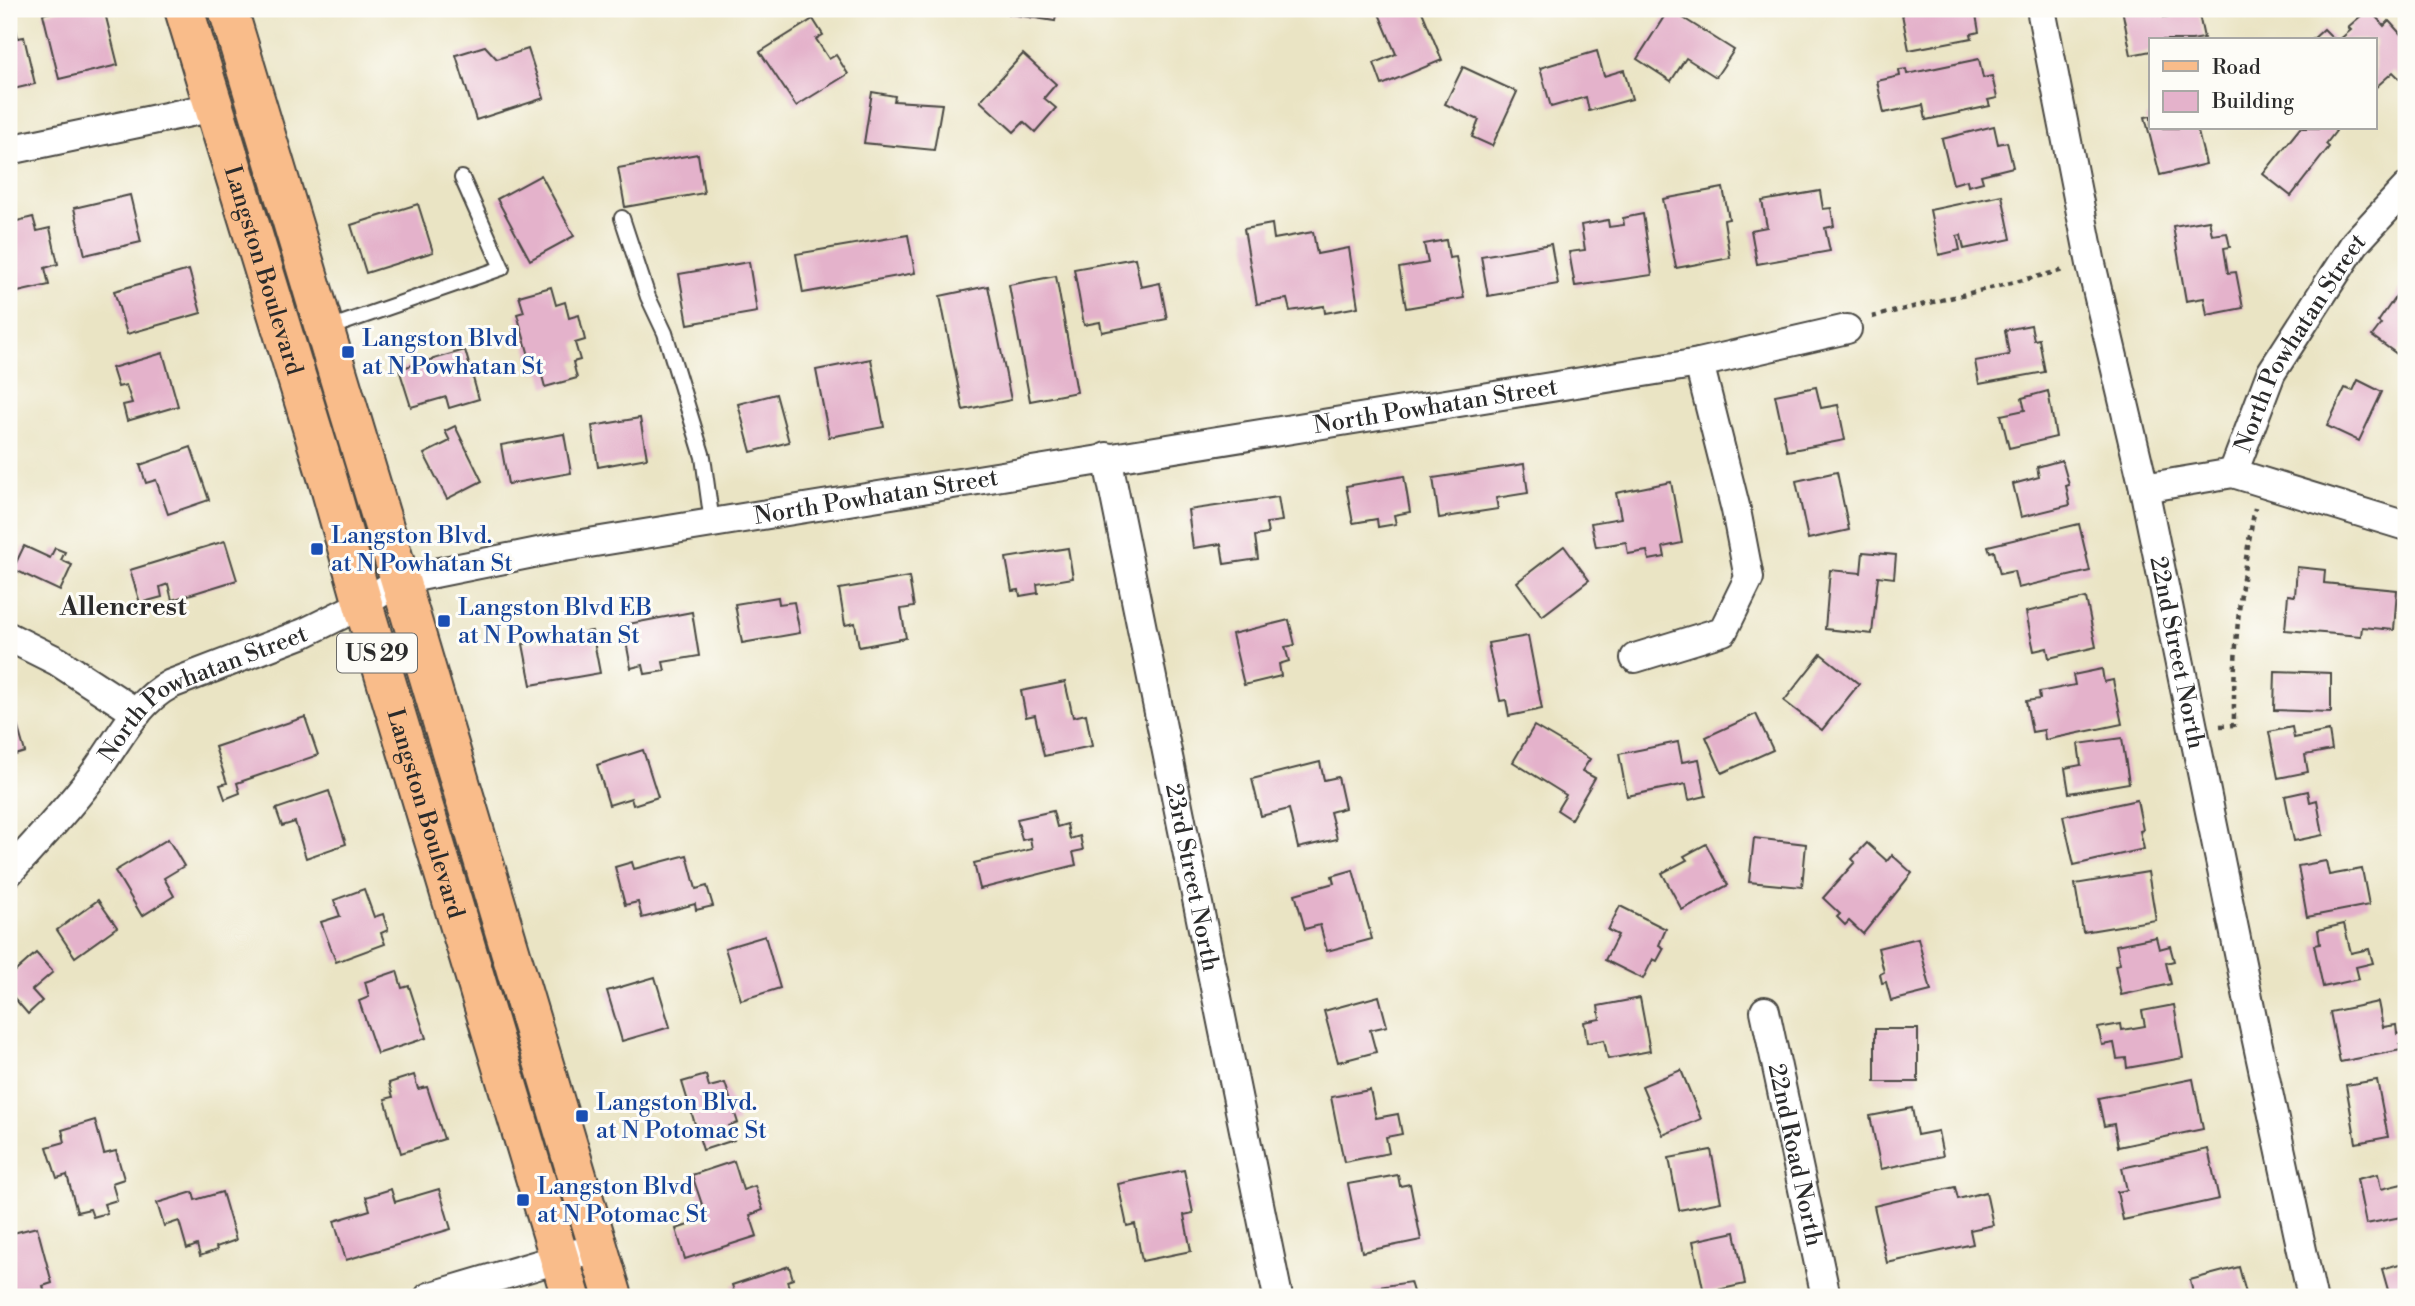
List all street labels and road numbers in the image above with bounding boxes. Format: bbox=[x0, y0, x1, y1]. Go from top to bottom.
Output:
street label: Langston Boulevard bbox=[217, 162, 309, 379]
street label: North Powhatan Street bbox=[2228, 227, 2373, 457]
street label: North Powhatan Street bbox=[1312, 372, 1560, 441]
street label: North Powhatan Street bbox=[752, 463, 1001, 532]
street label: 22nd Street North bbox=[2142, 554, 2211, 752]
street label: North Powhatan Street bbox=[93, 619, 312, 768]
road number: US 29 bbox=[337, 634, 417, 673]
street label: Langston Boulevard bbox=[379, 705, 471, 923]
street label: 23rd Street North bbox=[1158, 781, 1225, 974]
street label: 22nd Road North bbox=[1761, 1061, 1829, 1249]

